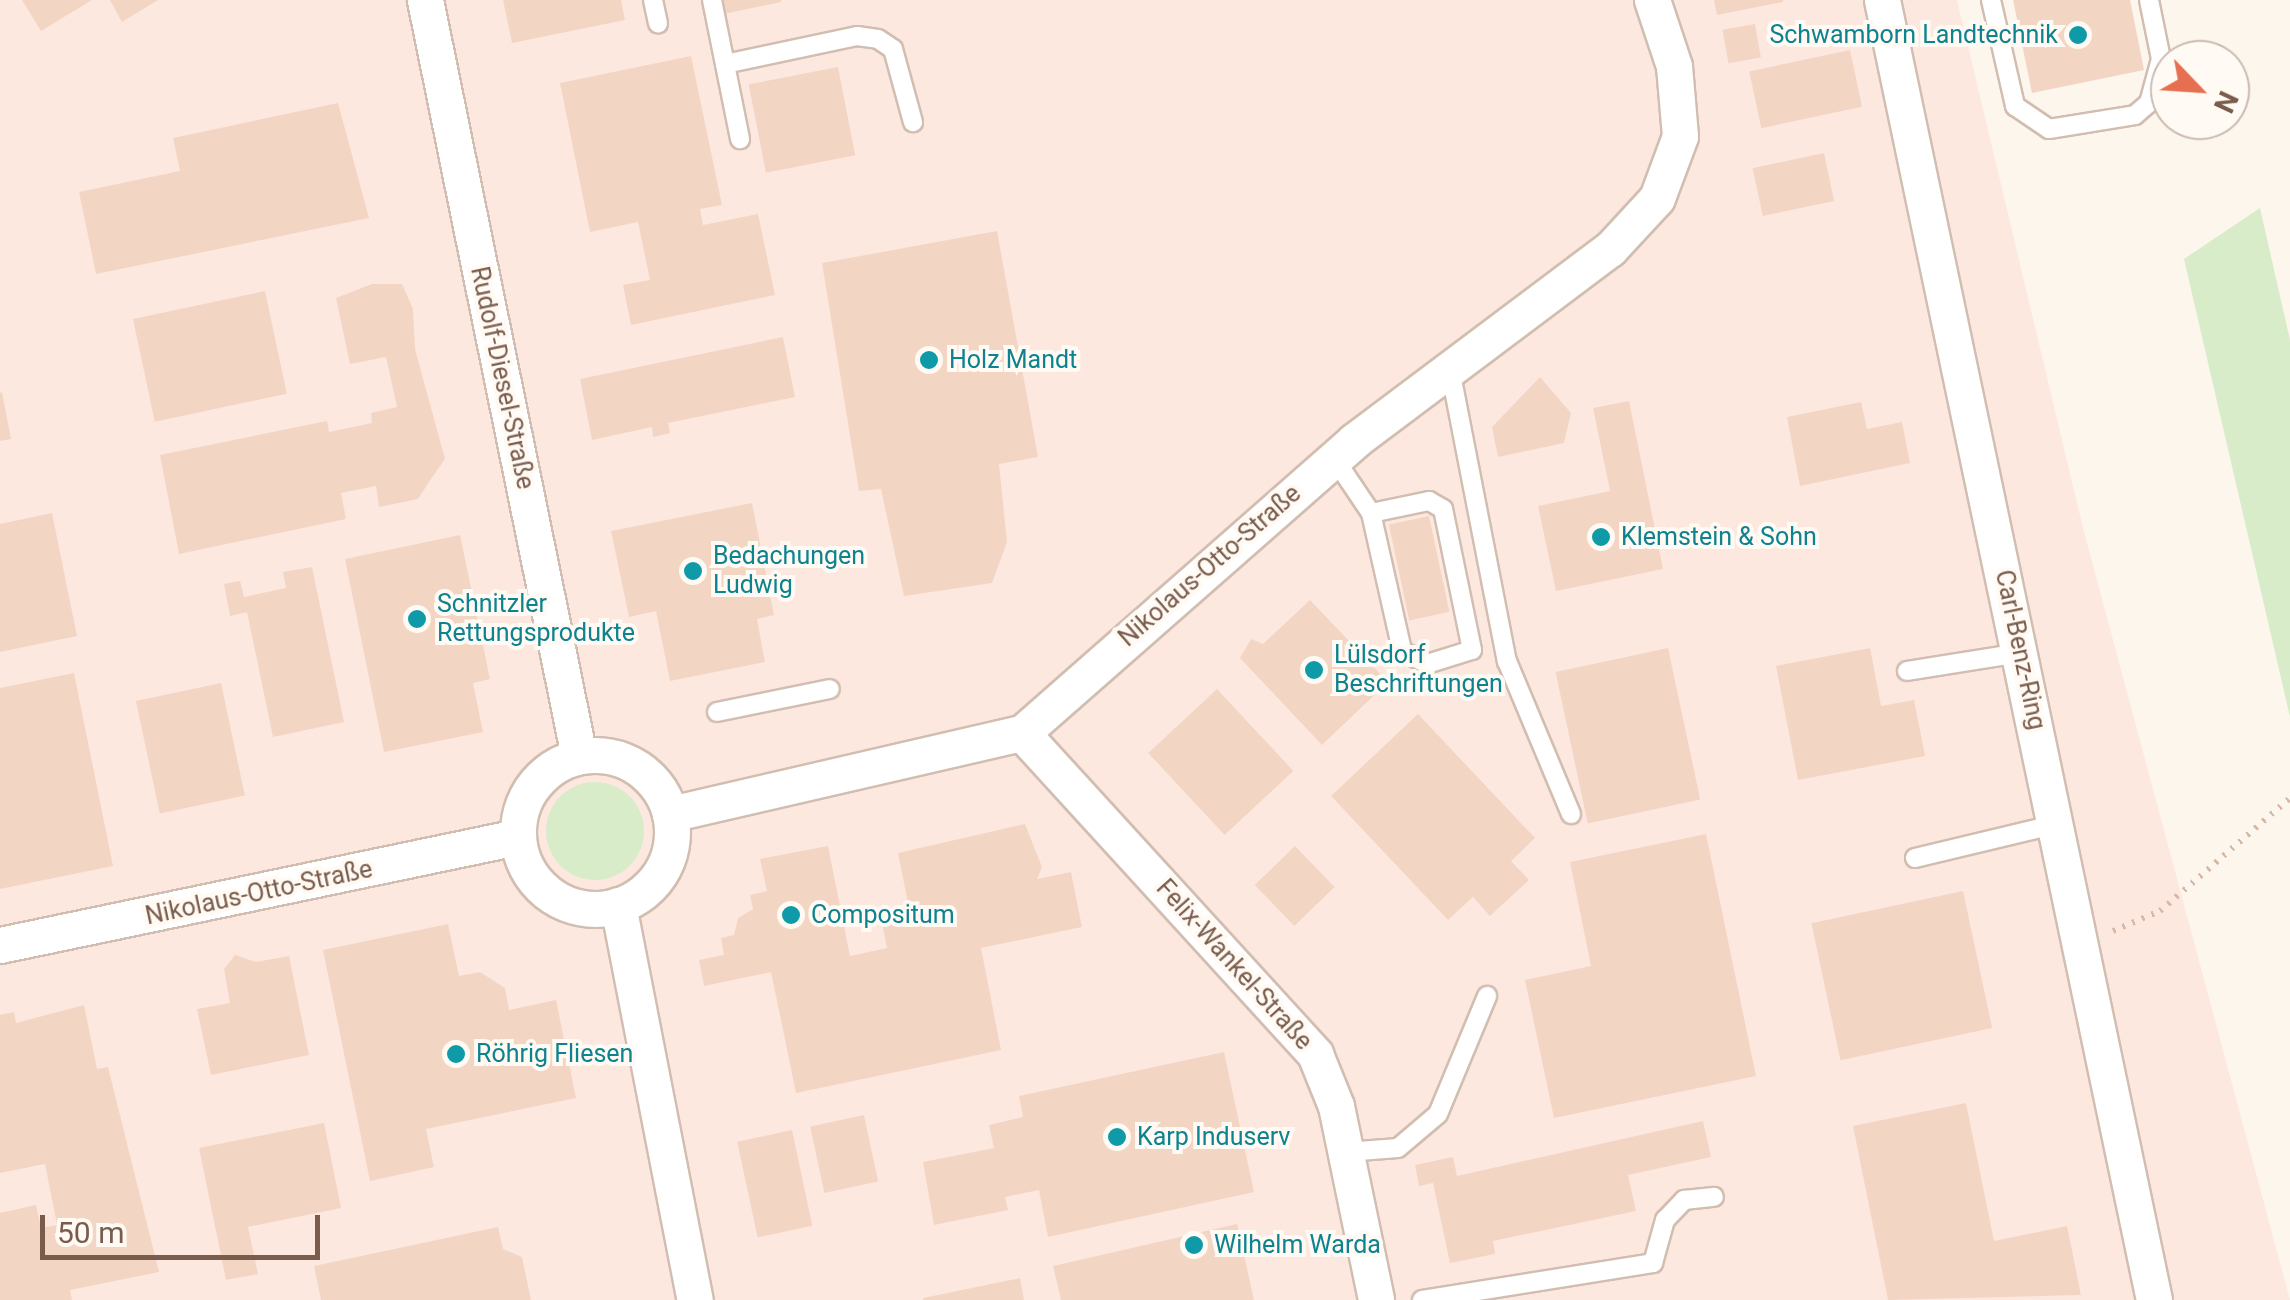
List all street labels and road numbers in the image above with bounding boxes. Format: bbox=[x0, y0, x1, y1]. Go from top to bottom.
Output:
street label: Rudolf-Diesel-Straße bbox=[464, 264, 540, 492]
street label: Nikolaus-Otto-Straße bbox=[1113, 479, 1307, 653]
street label: Carl-Benz-Ring bbox=[1988, 567, 2052, 733]
street label: Nikolaus-Otto-Straße bbox=[143, 854, 375, 932]
street label: Felix-Wankel-Straße bbox=[1150, 874, 1318, 1056]

